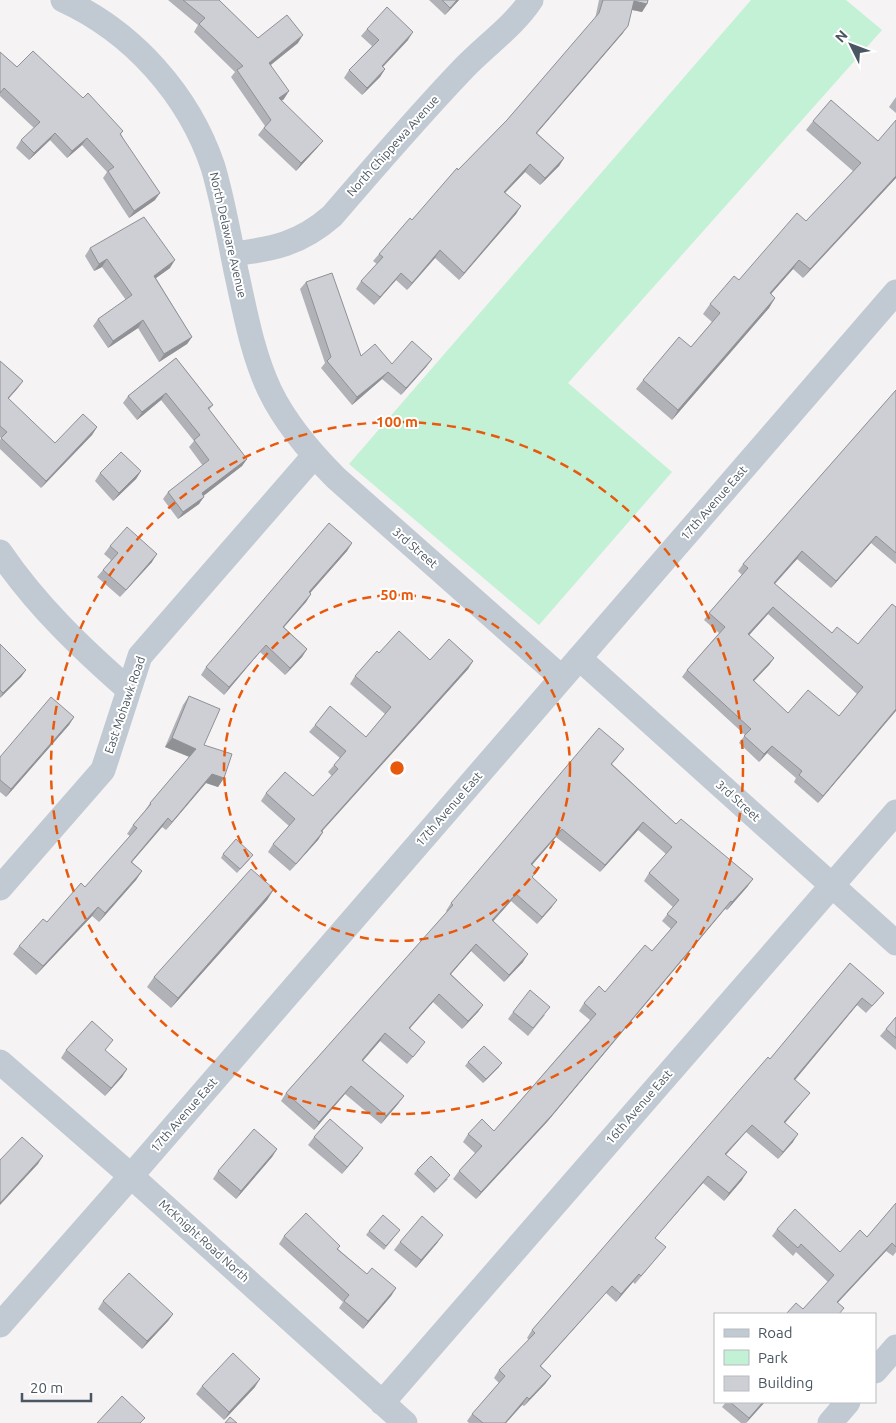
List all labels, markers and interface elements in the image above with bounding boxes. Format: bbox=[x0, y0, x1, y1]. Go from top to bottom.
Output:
north arrow bbox=[826, 20, 876, 70]
text: N bbox=[832, 27, 851, 46]
street label: North Chippewa Avenue bbox=[344, 93, 441, 199]
street label: North Delaware Avenue bbox=[208, 171, 249, 299]
text: 100 m bbox=[376, 413, 418, 430]
street label: 17th Avenue East bbox=[678, 463, 749, 542]
street label: 3rd Street bbox=[390, 525, 440, 571]
text: 50 m bbox=[380, 586, 414, 603]
street label: East Mohawk Road bbox=[102, 655, 147, 755]
centre of rings bbox=[388, 759, 406, 777]
street label: 17th Avenue East bbox=[413, 769, 484, 848]
street label: 3rd Street bbox=[714, 778, 763, 824]
street label: 16th Avenue East bbox=[603, 1067, 674, 1146]
street label: 17th Avenue East bbox=[148, 1075, 219, 1154]
street label: McKnight Road North bbox=[157, 1197, 252, 1284]
legend bbox=[714, 1313, 876, 1403]
text: Road bbox=[758, 1324, 793, 1341]
text: Park bbox=[758, 1349, 788, 1366]
scale bar bbox=[22, 1370, 91, 1402]
text: Building bbox=[758, 1374, 813, 1391]
text: 20 m bbox=[30, 1379, 63, 1396]

